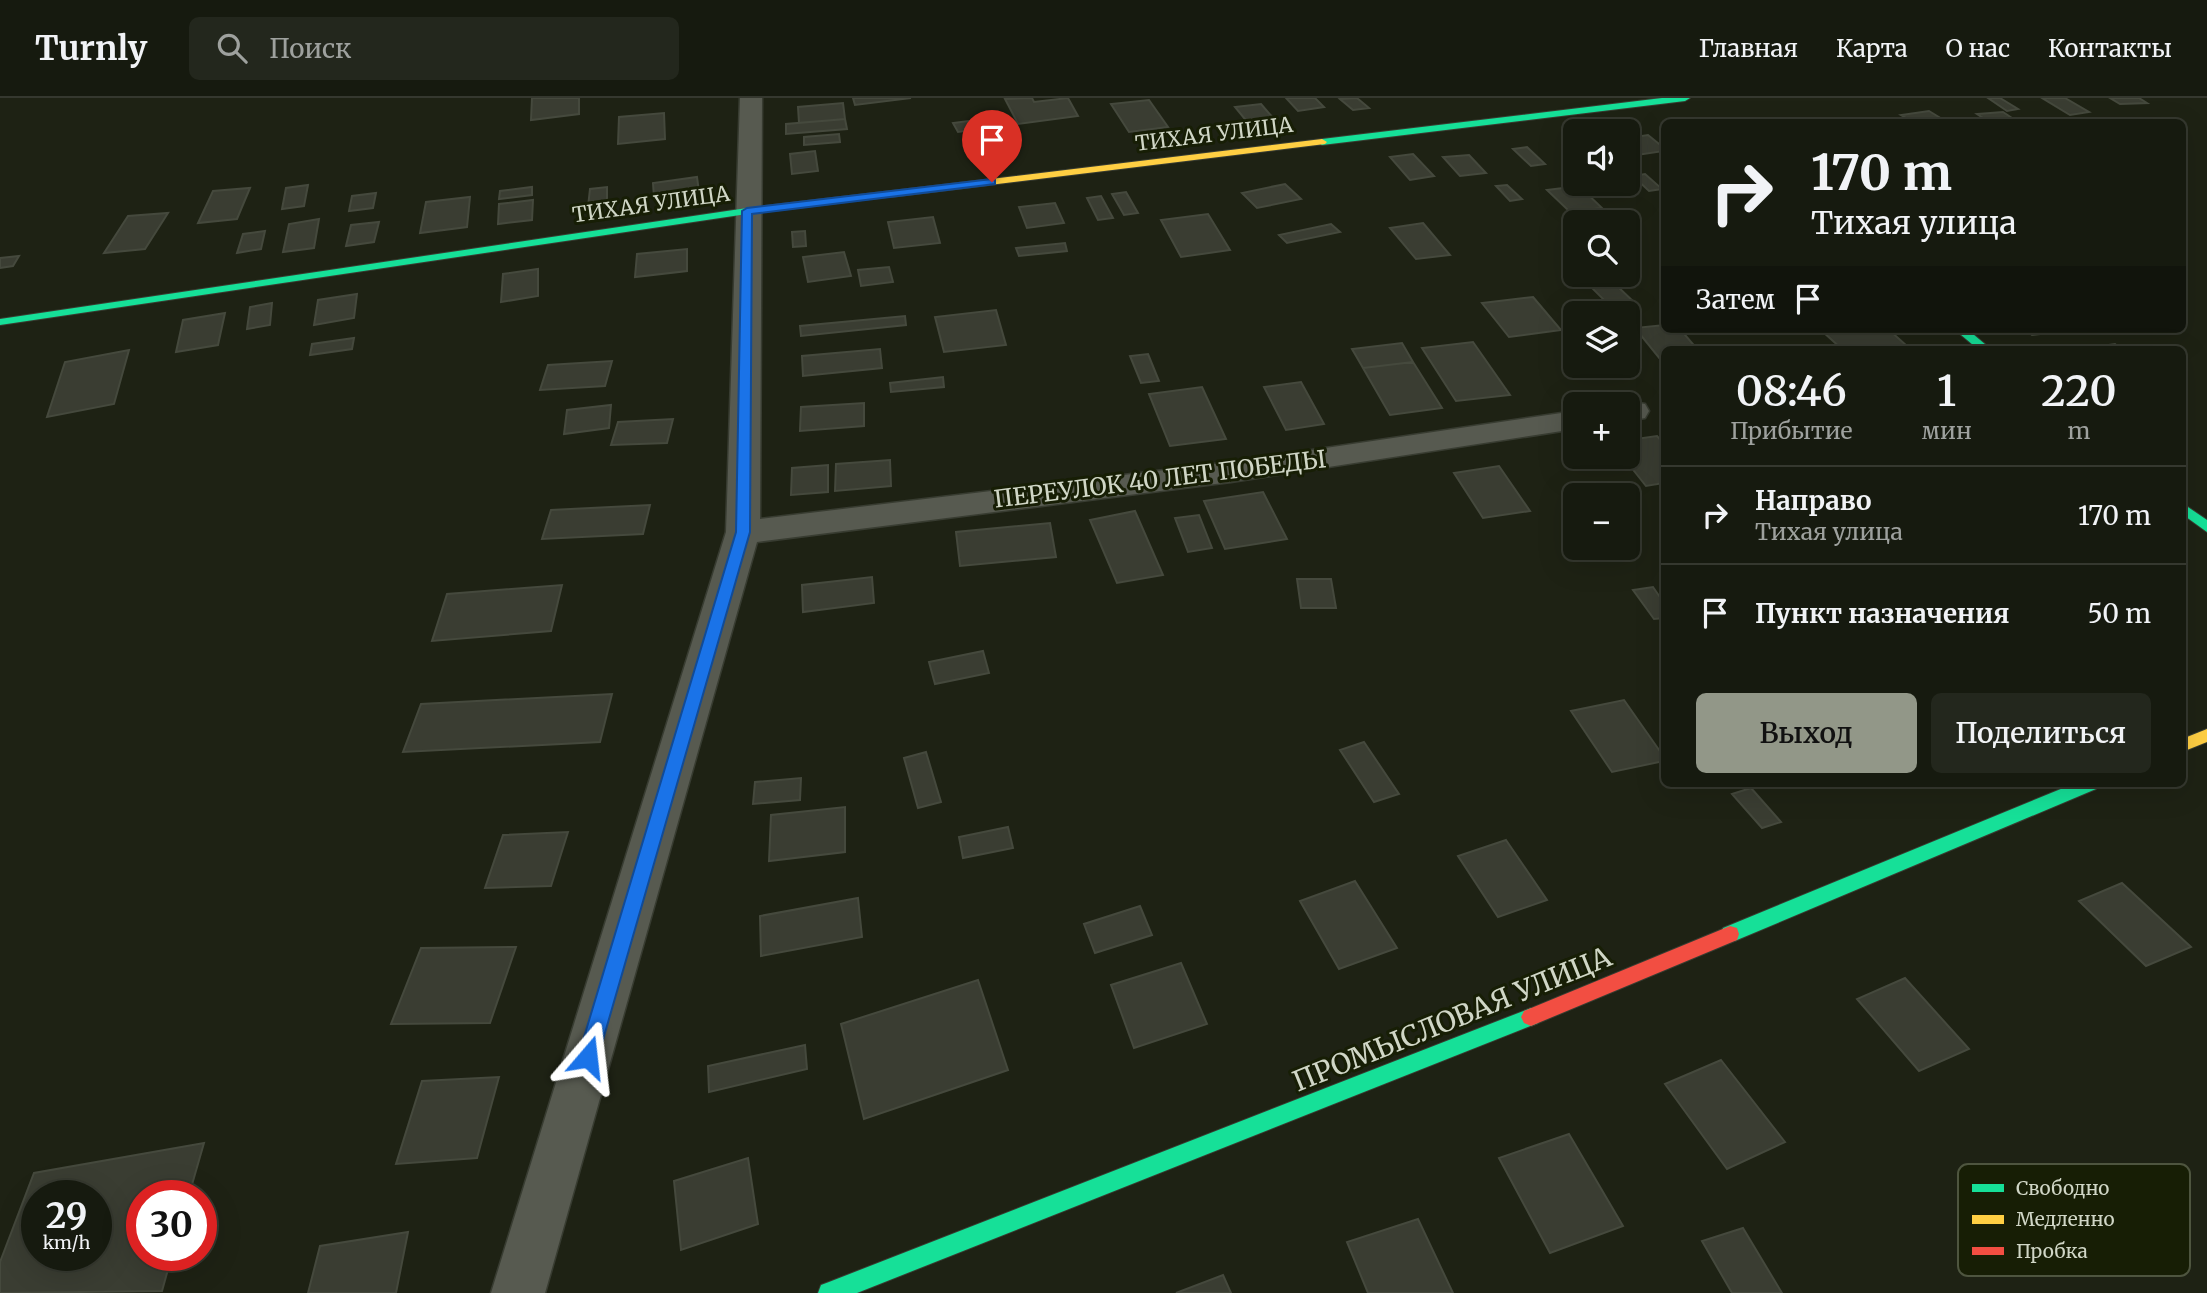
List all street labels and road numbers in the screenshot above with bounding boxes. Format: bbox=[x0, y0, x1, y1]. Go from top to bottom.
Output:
street label: ТИХАЯ УЛИЦА bbox=[1134, 111, 1295, 157]
street label: ТИХАЯ УЛИЦА bbox=[571, 180, 732, 228]
street label: ПЕРЕУЛОК 40 ЛЕТ ПОБЕДЫ bbox=[992, 443, 1328, 515]
street label: ПРОМЫСЛОВАЯ УЛИЦА bbox=[1287, 938, 1617, 1099]

